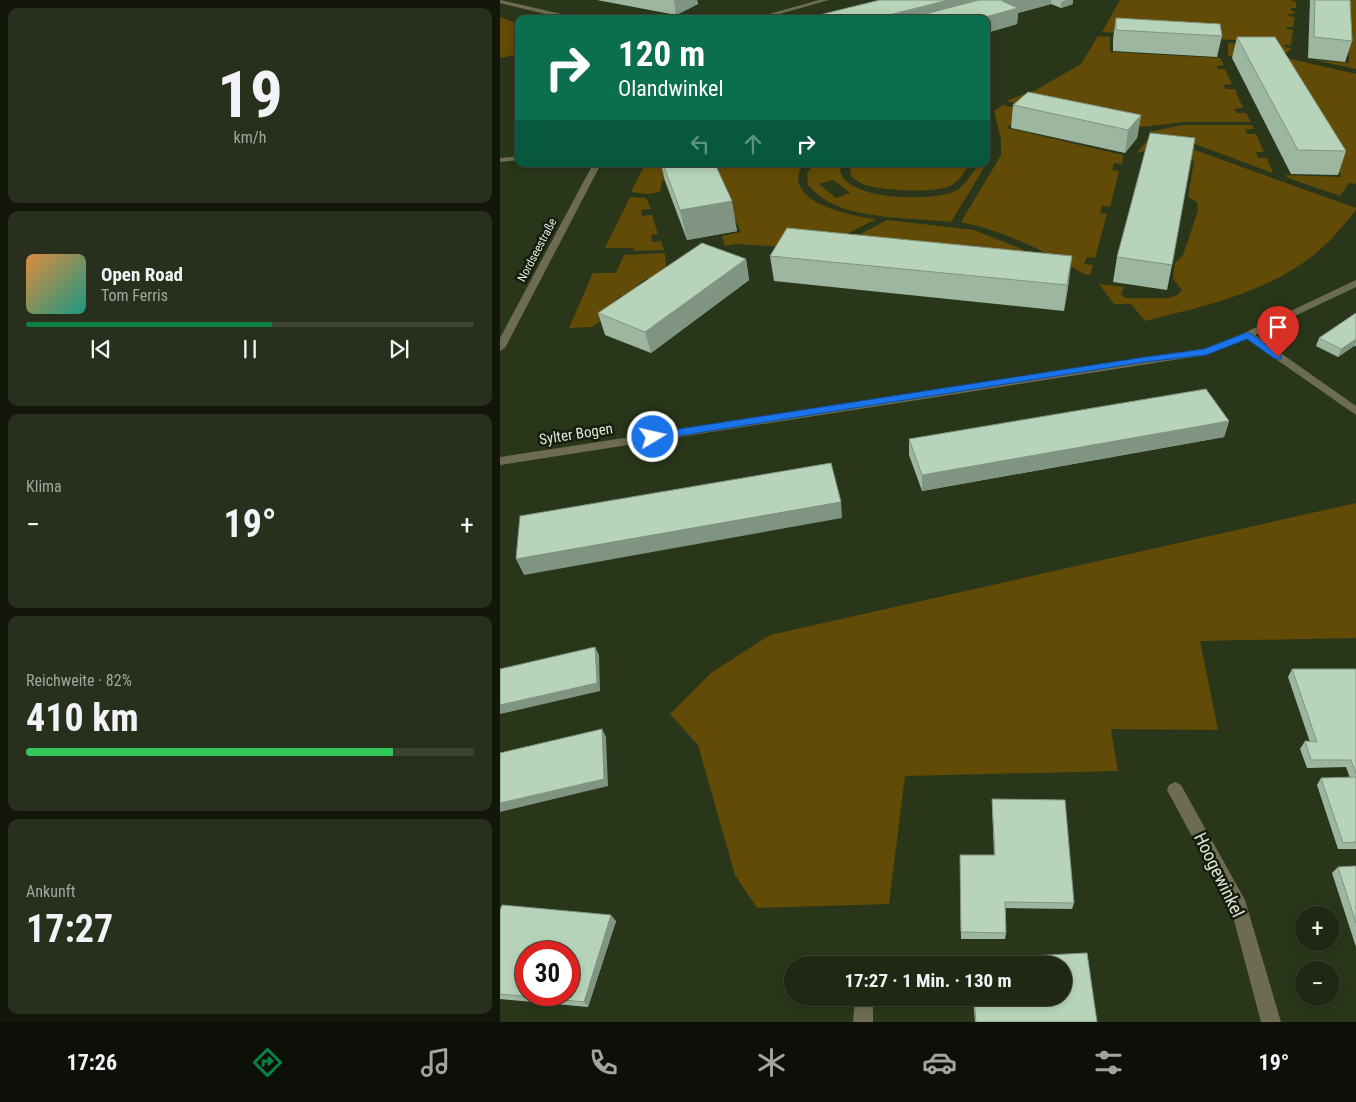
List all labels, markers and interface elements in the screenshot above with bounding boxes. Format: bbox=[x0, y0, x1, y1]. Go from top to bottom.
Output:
text: 120 m bbox=[618, 34, 705, 75]
icon: right bbox=[535, 35, 600, 100]
text: 19 bbox=[217, 57, 283, 133]
text: Olandwinkel bbox=[618, 76, 723, 101]
text: km/h bbox=[234, 128, 266, 147]
icon: left bbox=[686, 130, 714, 158]
icon: ahead bbox=[739, 130, 767, 158]
icon: right bbox=[792, 130, 820, 158]
street label: Nordseestraße bbox=[514, 216, 560, 284]
text: Open Road bbox=[101, 263, 183, 286]
text: Tom Ferris bbox=[101, 286, 168, 305]
pin bbox=[1257, 306, 1299, 357]
icon: arrive bbox=[1264, 313, 1292, 341]
icon: previous bbox=[87, 335, 115, 363]
icon: pause bbox=[236, 335, 264, 363]
icon: next bbox=[385, 335, 413, 363]
position arrow bbox=[626, 410, 678, 462]
street label: Sylter Bogen bbox=[538, 419, 614, 449]
text: Klima bbox=[26, 477, 62, 496]
text: 19° bbox=[223, 502, 277, 546]
text: − bbox=[26, 508, 40, 541]
text: + bbox=[460, 508, 474, 541]
text: Reichweite · 82% bbox=[26, 671, 132, 690]
text: 410 km bbox=[26, 696, 139, 740]
street label: Hoogewinkel bbox=[1190, 829, 1249, 921]
text: Ankunft bbox=[26, 882, 75, 901]
map controls bbox=[1295, 906, 1340, 1006]
button: + bbox=[1295, 906, 1340, 951]
text: 17:27 bbox=[26, 907, 113, 951]
speed limit sign: 30 bbox=[515, 941, 580, 1006]
button: − bbox=[1295, 961, 1340, 1006]
text: 17:27 · 1 Min. · 130 m bbox=[844, 969, 1012, 992]
icon: directions bbox=[250, 1045, 285, 1080]
icon: music bbox=[418, 1045, 453, 1080]
icon: phone bbox=[586, 1045, 621, 1080]
icon: climate bbox=[754, 1045, 789, 1080]
icon: car bbox=[922, 1045, 957, 1080]
icon: filters bbox=[1091, 1045, 1126, 1080]
text: 17:26 bbox=[67, 1050, 117, 1075]
text: 19° bbox=[1259, 1050, 1289, 1075]

